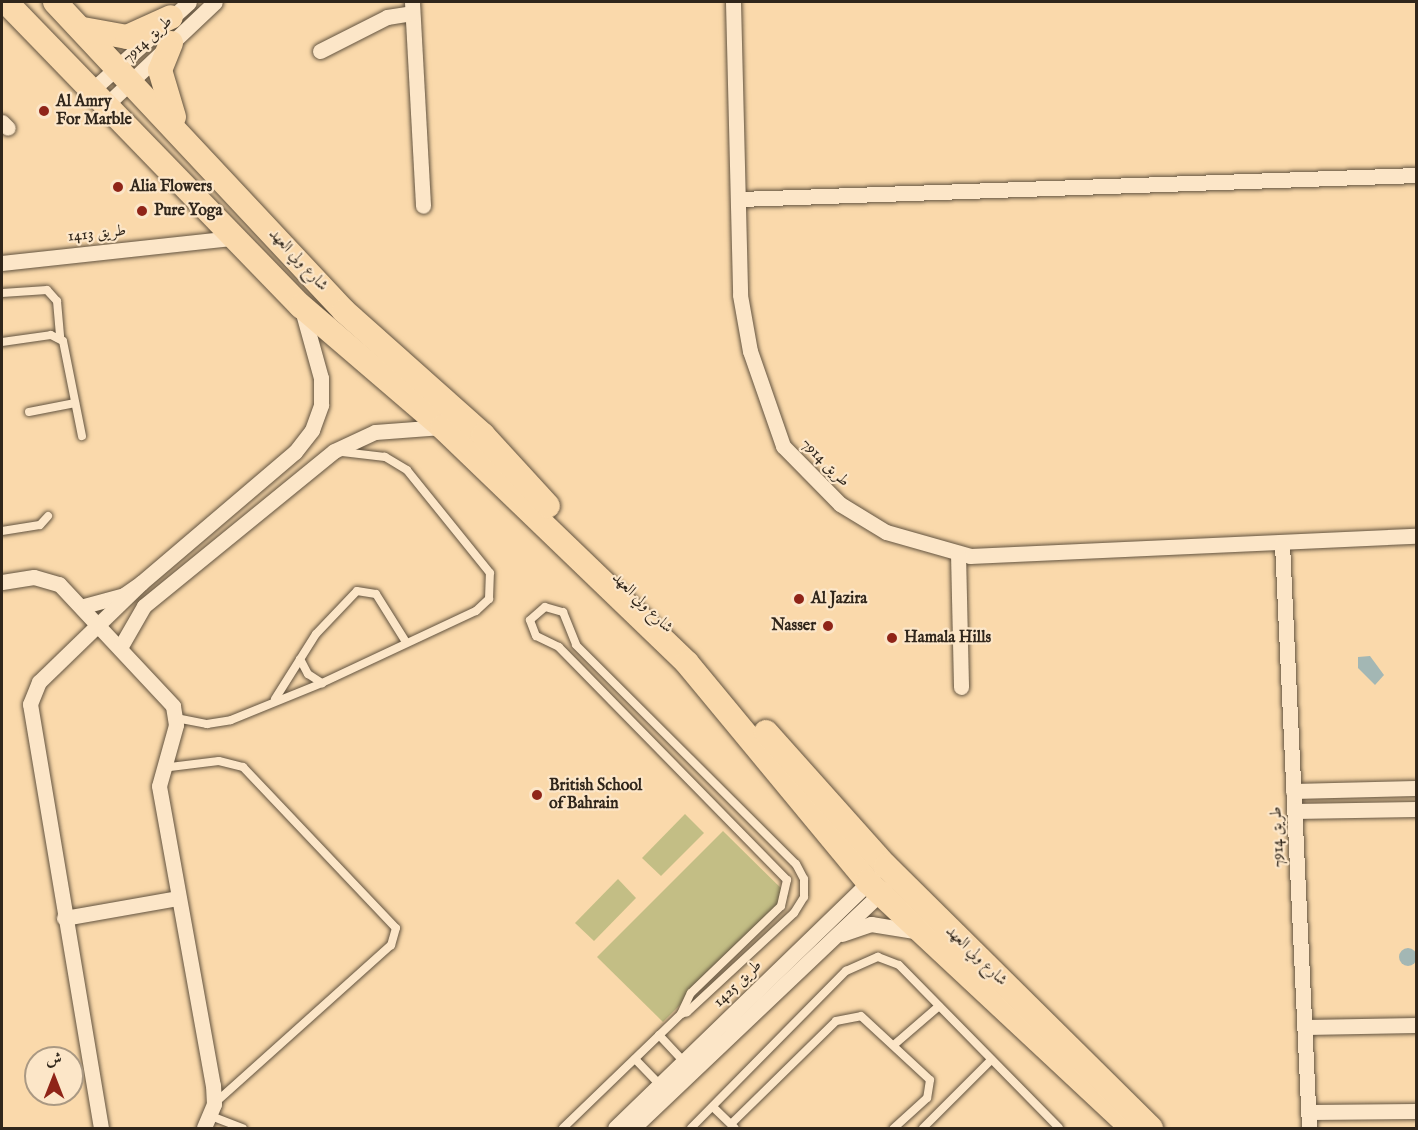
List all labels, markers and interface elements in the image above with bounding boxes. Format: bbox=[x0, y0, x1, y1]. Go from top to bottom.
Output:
street label: طريق 7914 bbox=[119, 12, 177, 68]
place label: Al Amry For Marble bbox=[56, 92, 132, 130]
marker: Al Amry For Marble bbox=[37, 104, 51, 118]
place label: Alia Flowers bbox=[130, 177, 212, 197]
marker: Alia Flowers bbox=[111, 180, 125, 194]
place label: Pure Yoga bbox=[154, 201, 222, 221]
marker: Pure Yoga bbox=[135, 204, 149, 218]
street label: طريق 1413 bbox=[67, 221, 127, 247]
street label: شارع ولي العهد bbox=[264, 225, 332, 295]
street label: طريق 7914 bbox=[797, 435, 853, 491]
street label: شارع ولي العهد bbox=[607, 568, 677, 638]
place label: Al Jazira bbox=[811, 589, 867, 609]
marker: Al Jazira bbox=[792, 592, 806, 606]
place label: Nasser bbox=[771, 616, 816, 636]
marker: Nasser bbox=[821, 619, 835, 633]
place label: Hamala Hills bbox=[904, 628, 991, 648]
marker: Hamala Hills bbox=[885, 631, 899, 645]
place label: British School of Bahrain bbox=[549, 776, 642, 814]
marker: British School of Bahrain bbox=[530, 788, 544, 802]
street label: طريق 7914 bbox=[1267, 806, 1289, 868]
street label: شارع ولي العهد bbox=[941, 922, 1011, 990]
street label: طريق 1425 bbox=[710, 956, 766, 1012]
north arrow bbox=[24, 1046, 84, 1106]
text: ش bbox=[46, 1050, 62, 1070]

